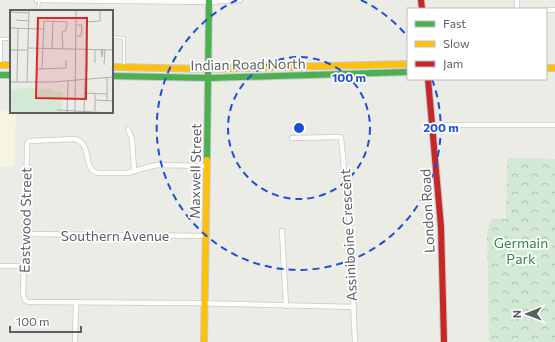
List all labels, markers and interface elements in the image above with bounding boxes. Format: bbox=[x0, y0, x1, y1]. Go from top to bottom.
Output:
legend bbox=[407, 8, 547, 80]
inset map bbox=[10, 10, 113, 113]
text: Fast bbox=[443, 16, 466, 30]
text: Slow bbox=[443, 36, 470, 50]
street label: Indian Road North bbox=[190, 54, 306, 74]
text: Jam bbox=[443, 56, 463, 71]
text: 100 m bbox=[332, 70, 366, 84]
text: 200 m bbox=[423, 120, 459, 134]
centre of rings bbox=[292, 121, 306, 135]
street label: Maxwell Street bbox=[186, 123, 204, 219]
street label: Eastwood Street bbox=[16, 167, 34, 273]
street label: Assiniboine Crescent bbox=[336, 168, 360, 302]
street label: London Road bbox=[416, 168, 438, 254]
street label: Southern Avenue bbox=[61, 227, 169, 244]
park label: Germain Park bbox=[494, 234, 548, 267]
north arrow bbox=[507, 294, 547, 334]
scale bar bbox=[10, 308, 81, 334]
text: N bbox=[510, 310, 523, 318]
text: 100 m bbox=[16, 314, 50, 328]

